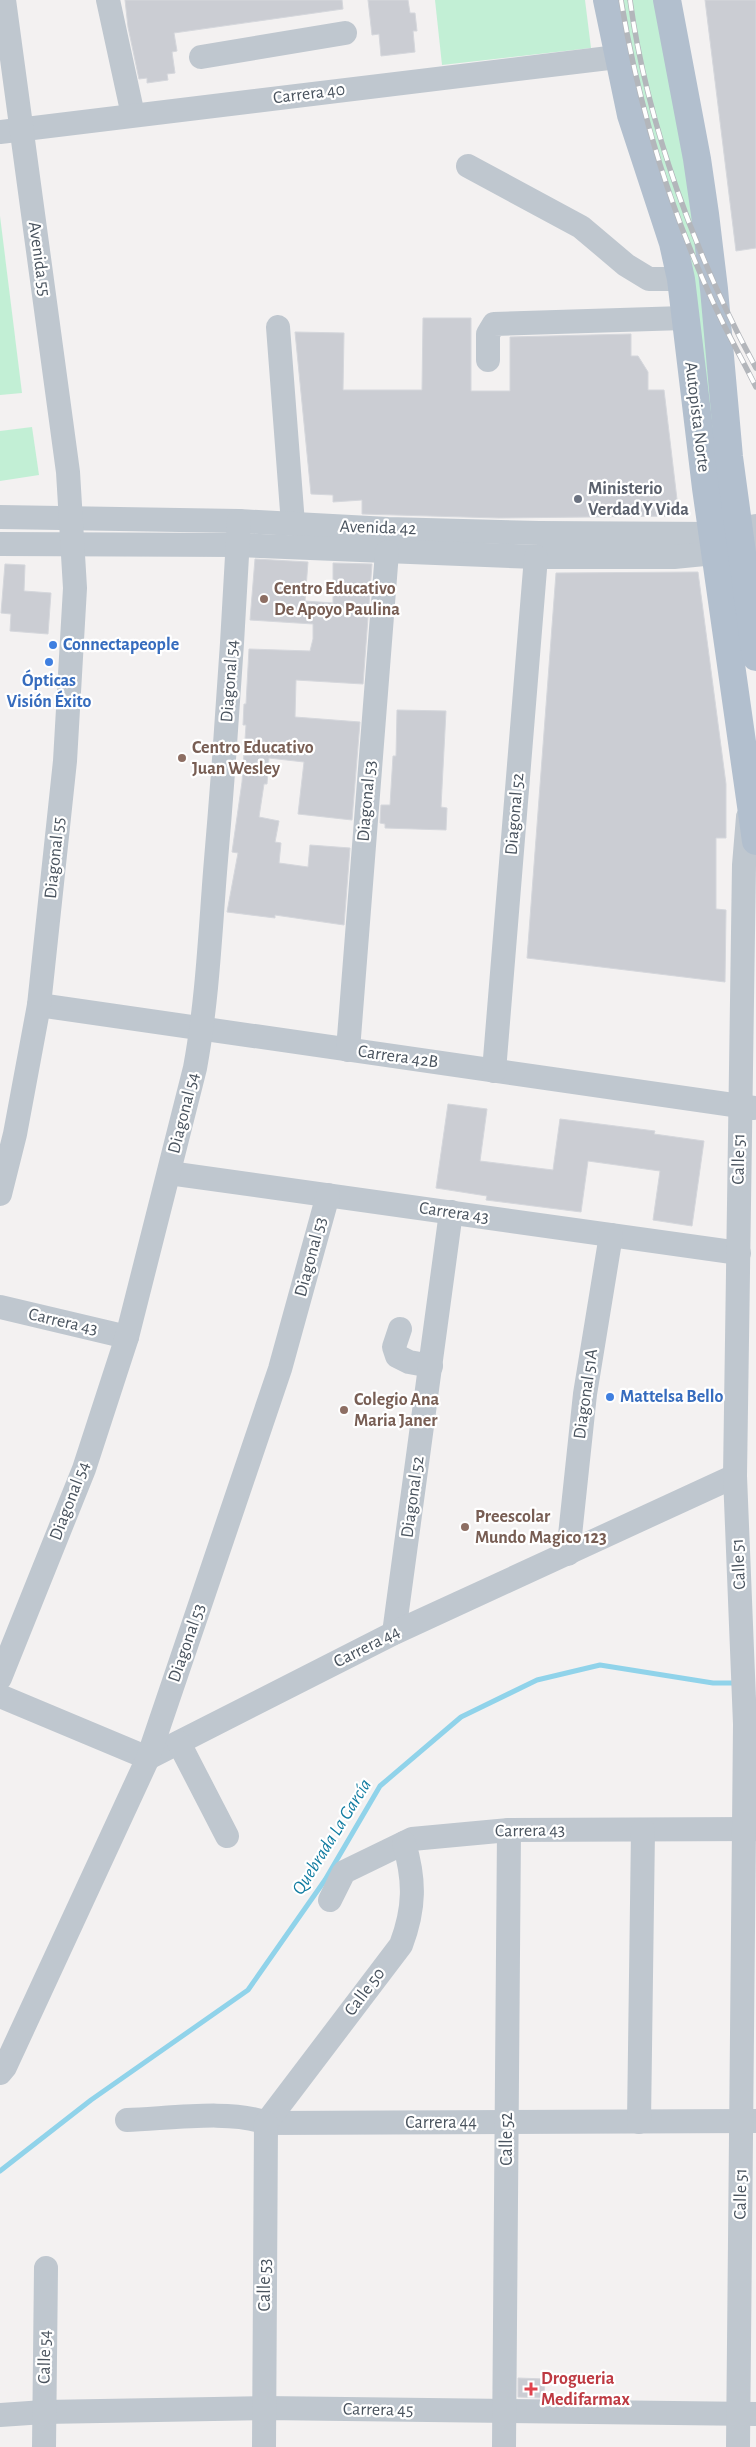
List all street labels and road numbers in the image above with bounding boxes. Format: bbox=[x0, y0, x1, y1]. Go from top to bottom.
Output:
street label: Carrera 40 bbox=[272, 81, 346, 107]
street label: Avenida 55 bbox=[25, 221, 53, 297]
street label: Autopista Norte bbox=[681, 361, 713, 473]
street label: Avenida 42 bbox=[339, 518, 417, 538]
street label: Diagonal 54 bbox=[218, 639, 242, 723]
street label: Diagonal 53 bbox=[354, 760, 380, 842]
street label: Diagonal 52 bbox=[502, 772, 528, 856]
street label: Diagonal 55 bbox=[42, 816, 68, 900]
street label: Carrera 42B bbox=[357, 1042, 439, 1072]
street label: Diagonal 54 bbox=[165, 1070, 203, 1155]
street label: Calle 51 bbox=[730, 1133, 748, 1185]
street label: Carrera 43 bbox=[418, 1199, 490, 1227]
street label: Diagonal 53 bbox=[292, 1215, 330, 1299]
street label: Carrera 43 bbox=[27, 1305, 99, 1339]
street label: Diagonal 51A bbox=[571, 1347, 601, 1440]
street label: Diagonal 52 bbox=[398, 1455, 428, 1539]
street label: Diagonal 54 bbox=[47, 1459, 93, 1543]
street label: Calle 51 bbox=[729, 1538, 749, 1590]
street label: Diagonal 53 bbox=[165, 1601, 209, 1685]
street label: Carrera 44 bbox=[331, 1623, 403, 1671]
street label: Carrera 43 bbox=[495, 1821, 565, 1841]
street label: Calle 50 bbox=[341, 1965, 389, 2019]
street label: Calle 52 bbox=[498, 2112, 516, 2166]
street label: Carrera 44 bbox=[405, 2114, 477, 2132]
street label: Calle 51 bbox=[732, 2168, 750, 2220]
street label: Calle 53 bbox=[256, 2259, 274, 2311]
street label: Calle 54 bbox=[36, 2330, 54, 2384]
street label: Carrera 45 bbox=[343, 2400, 413, 2420]

